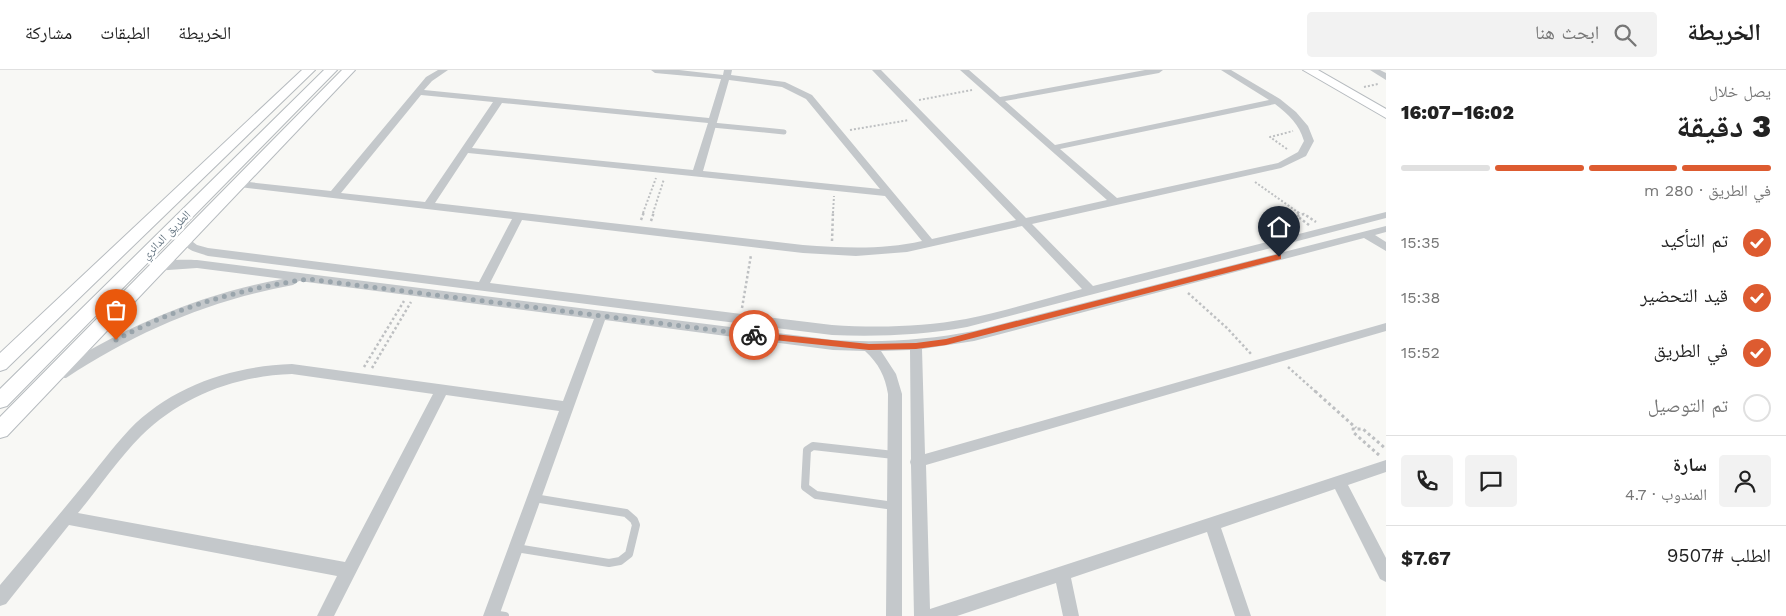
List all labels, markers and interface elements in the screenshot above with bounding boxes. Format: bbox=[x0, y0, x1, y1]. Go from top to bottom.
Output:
search box bbox=[1307, 12, 1657, 57]
text: الخريطة bbox=[1687, 18, 1761, 46]
text: ابحث هنا bbox=[1535, 21, 1599, 44]
icon: search bbox=[1611, 21, 1639, 49]
text: مشاركة bbox=[25, 22, 72, 43]
text: الطبقات bbox=[100, 22, 150, 43]
text: الخريطة bbox=[178, 22, 231, 43]
text: يصل خلال bbox=[1709, 82, 1771, 101]
text: 16:02–16:07 bbox=[1401, 101, 1514, 124]
text: 3 دقيقة bbox=[1676, 107, 1771, 145]
text: في الطريق · 280 m bbox=[1644, 181, 1771, 200]
pin bbox=[1258, 206, 1300, 257]
street label: الطريق الدائري bbox=[139, 208, 196, 264]
icon: home bbox=[1265, 213, 1293, 241]
text: تم التأكيد bbox=[1661, 229, 1728, 252]
icon: check bbox=[1743, 229, 1771, 257]
text: 15:35 bbox=[1401, 233, 1440, 252]
text: قيد التحضير bbox=[1640, 284, 1728, 307]
icon: check bbox=[1743, 284, 1771, 312]
text: 15:38 bbox=[1401, 288, 1440, 307]
pin bbox=[95, 289, 137, 340]
icon: bag bbox=[102, 296, 130, 324]
courier bbox=[729, 310, 779, 360]
icon: bike bbox=[740, 321, 768, 349]
text: في الطريق bbox=[1654, 339, 1728, 362]
icon: check bbox=[1743, 339, 1771, 367]
text: 15:52 bbox=[1401, 343, 1440, 362]
text: تم التوصيل bbox=[1648, 394, 1728, 417]
text: سارة bbox=[1673, 453, 1707, 476]
button: phone bbox=[1401, 455, 1453, 507]
button: chat bbox=[1465, 455, 1517, 507]
button: person bbox=[1719, 455, 1771, 507]
text: المندوب · 4.7 bbox=[1625, 485, 1707, 504]
text: الطلب #9507 bbox=[1667, 544, 1771, 567]
text: $7.67 bbox=[1401, 547, 1451, 570]

